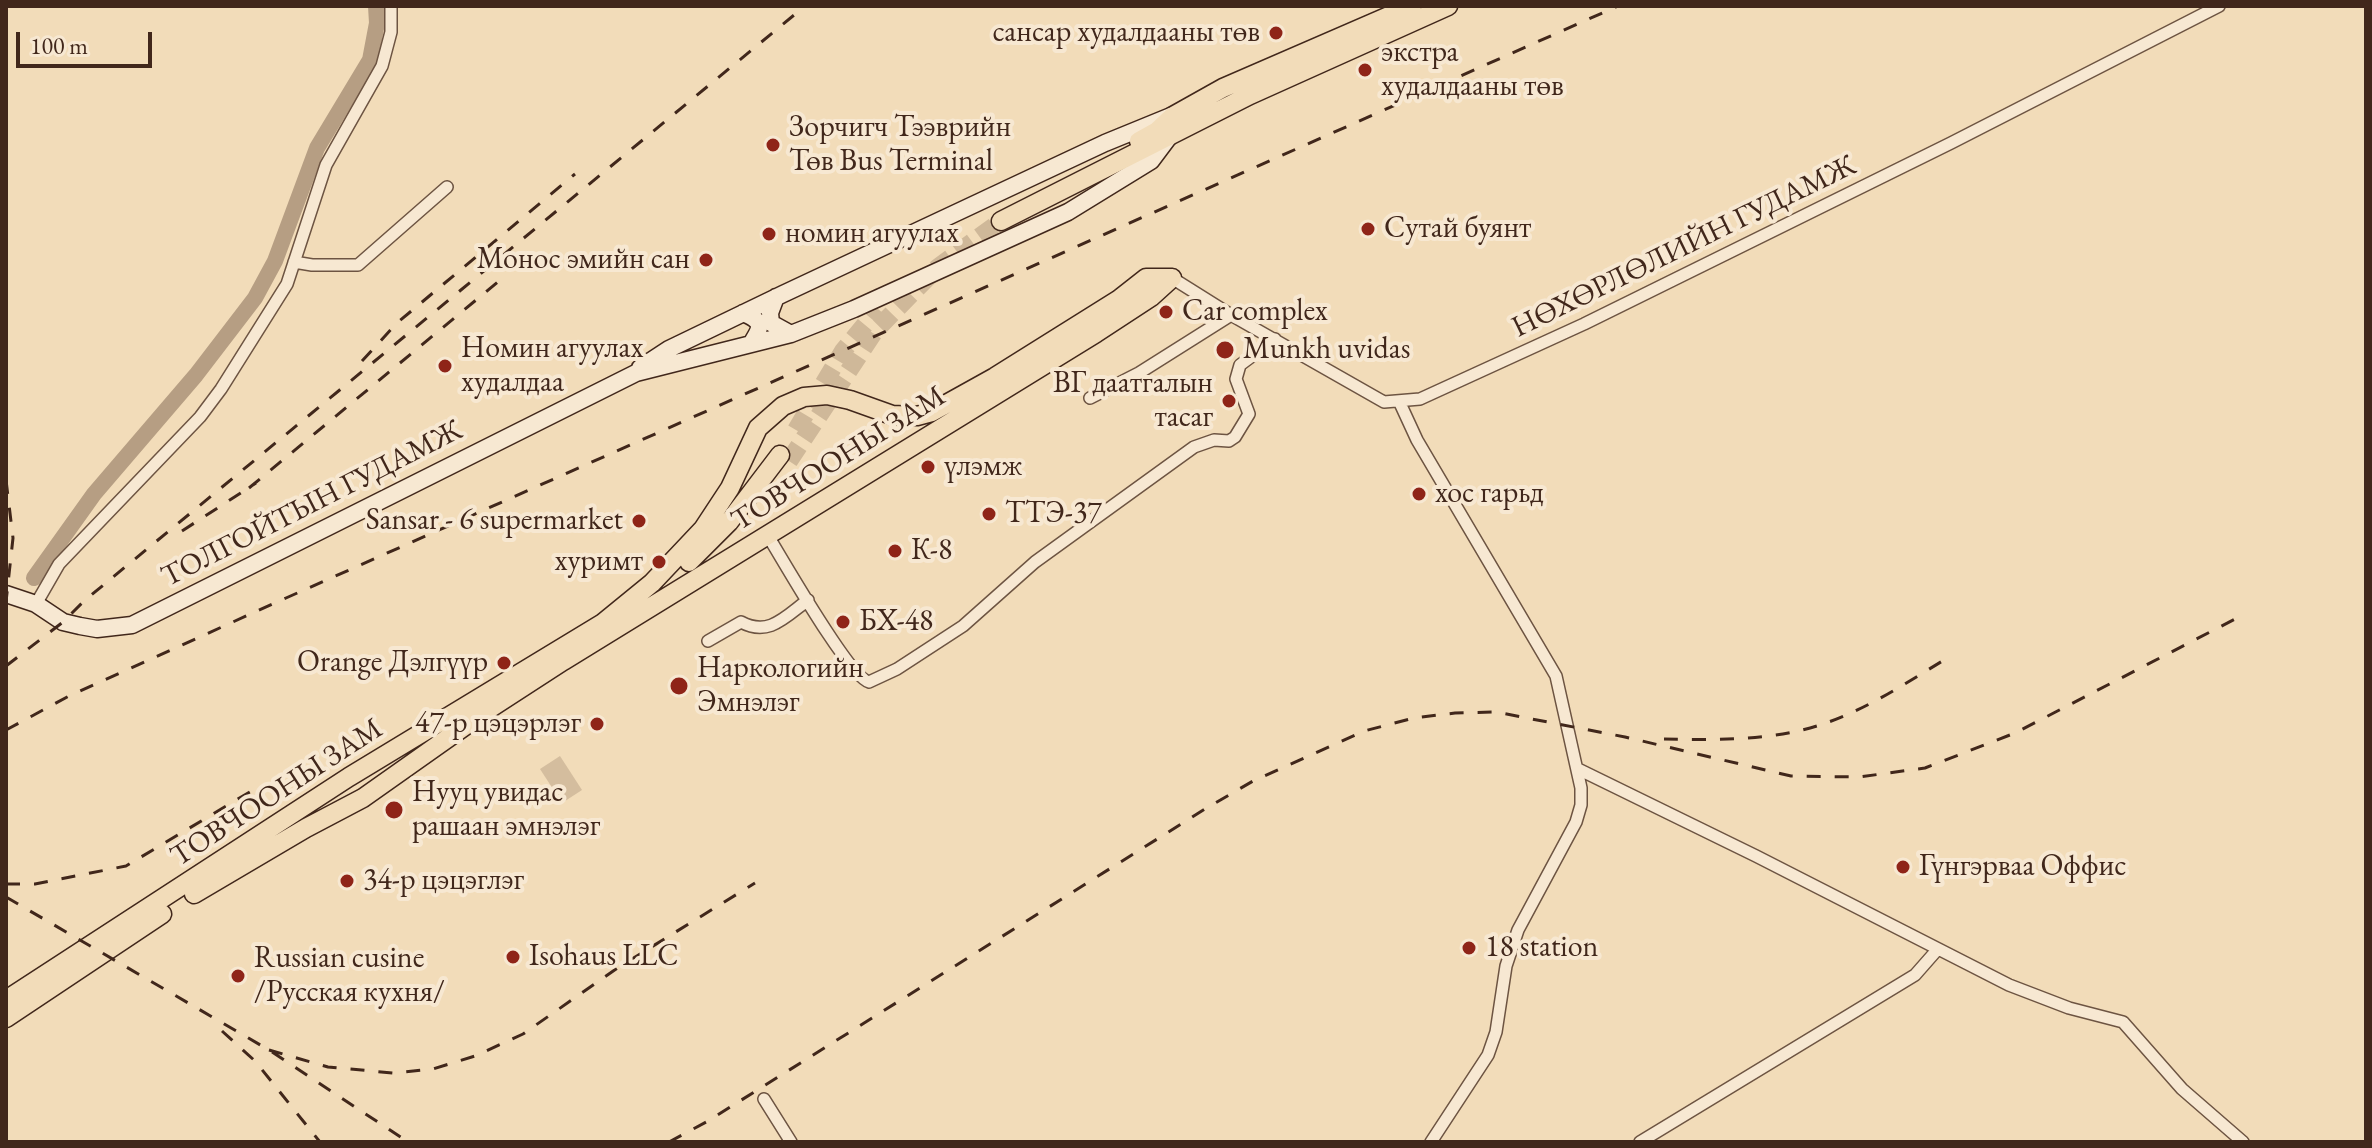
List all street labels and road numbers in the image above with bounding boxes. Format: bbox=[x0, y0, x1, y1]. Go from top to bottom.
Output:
street label: НӨХӨРЛӨЛИЙН ГУДАМЖ bbox=[1506, 148, 1862, 346]
street label: ТОВЧООНЫ ЗАМ bbox=[725, 379, 953, 539]
street label: ТОЛГОЙТЫН ГУДАМЖ bbox=[156, 413, 468, 595]
street label: ТОВЧООНЫ ЗАМ bbox=[164, 711, 390, 875]

